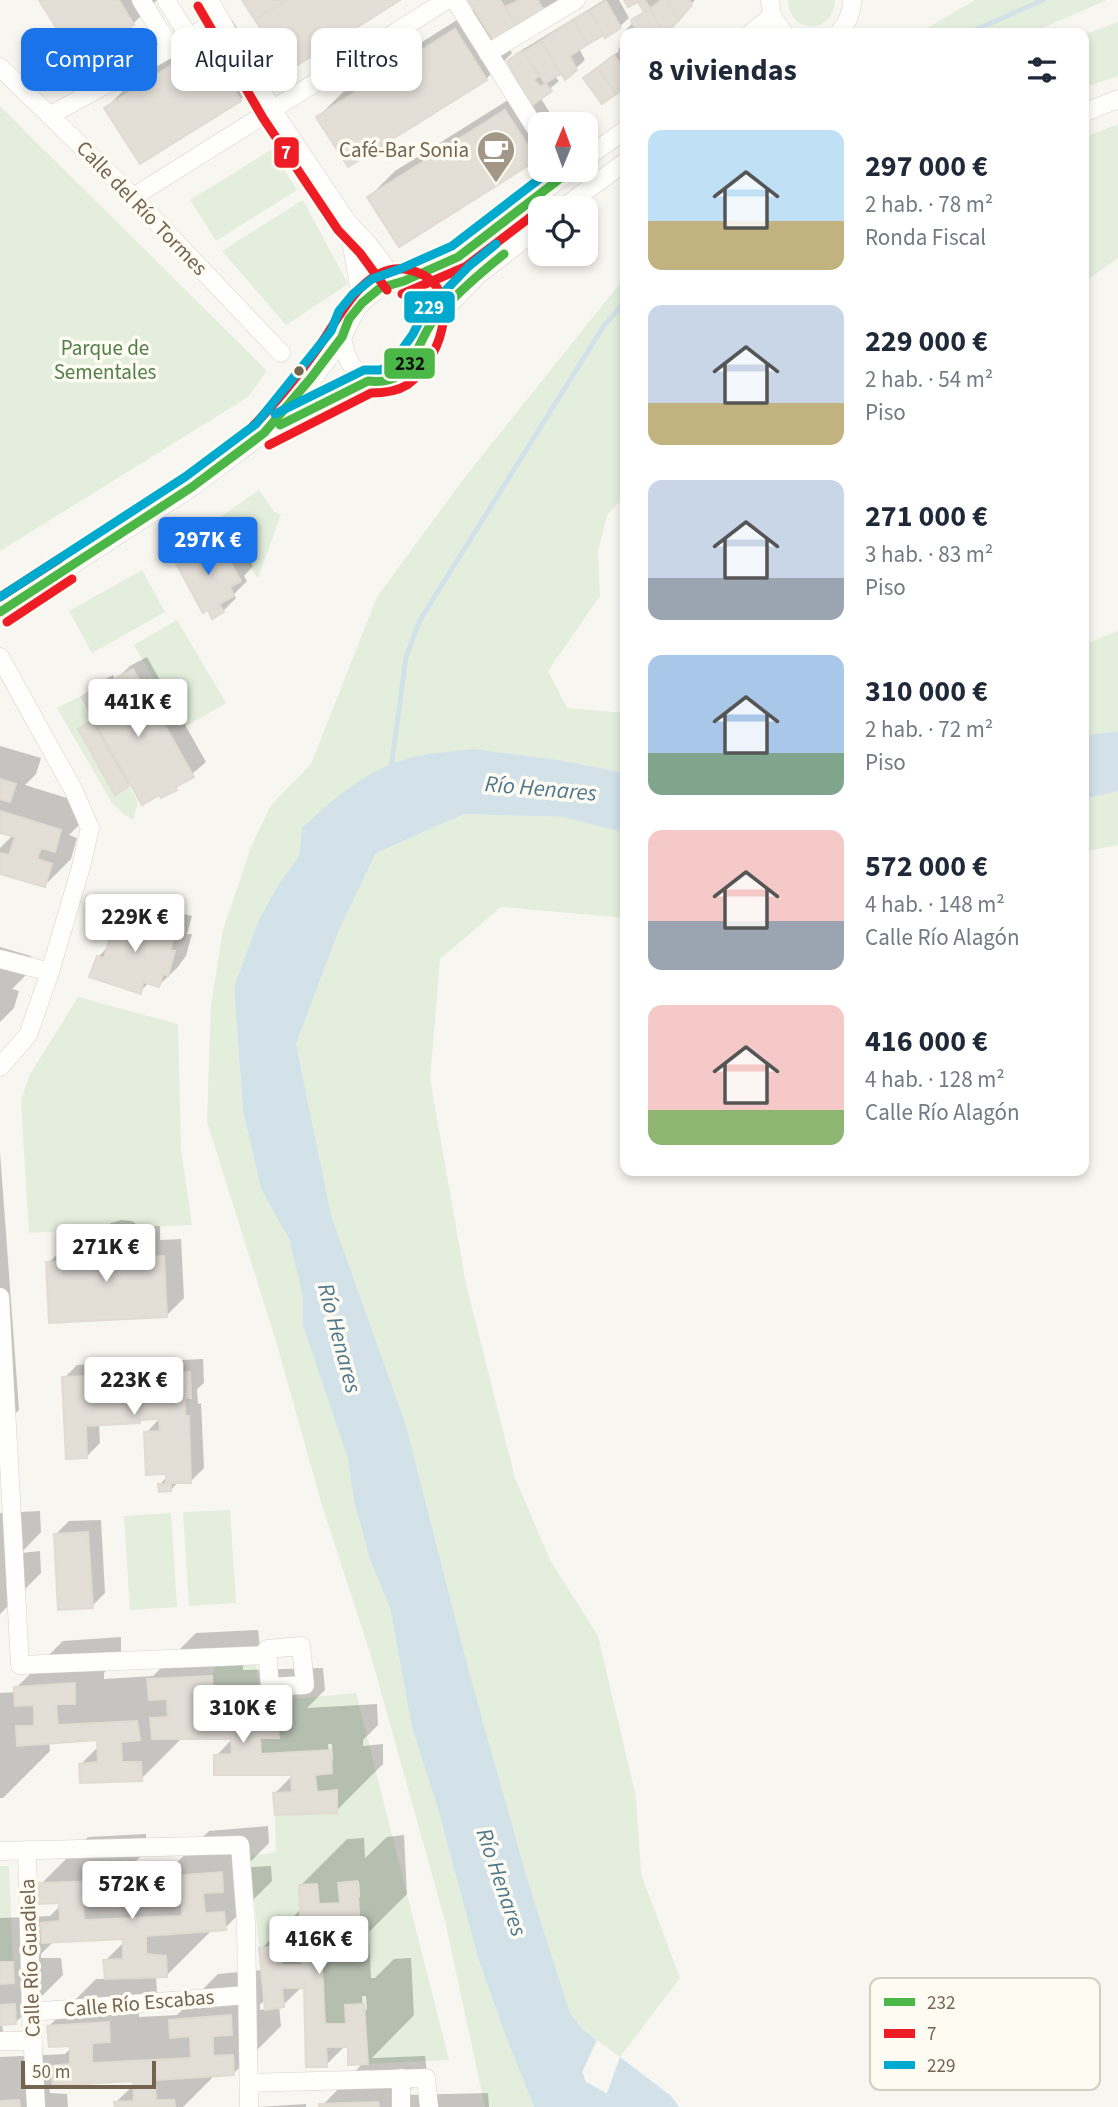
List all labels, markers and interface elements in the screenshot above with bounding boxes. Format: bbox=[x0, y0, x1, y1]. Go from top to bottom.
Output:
chip: Comprar bbox=[21, 28, 157, 91]
chip: Alquilar bbox=[171, 28, 297, 91]
chip: Filtros bbox=[311, 28, 422, 91]
text: 8 viviendas bbox=[648, 49, 797, 92]
icon: filters bbox=[1023, 51, 1061, 89]
north arrow bbox=[528, 112, 598, 182]
map controls bbox=[528, 112, 598, 266]
cafe icon: Café-Bar Sonia bbox=[475, 129, 517, 184]
street label: Calle del Río Tormes bbox=[70, 134, 215, 282]
place label: Café-Bar Sonia bbox=[339, 135, 469, 165]
line badge: 7 bbox=[273, 136, 300, 169]
text: 7 bbox=[281, 140, 291, 167]
text: 297 000 € bbox=[865, 145, 988, 188]
icon: home bbox=[704, 158, 788, 242]
text: 2 hab. · 78 m² bbox=[865, 188, 993, 221]
button: locate bbox=[528, 196, 598, 266]
text: Ronda Fiscal bbox=[865, 221, 986, 254]
line badge: 229 bbox=[403, 290, 456, 324]
text: 229 bbox=[414, 295, 444, 322]
text: 229 000 € bbox=[865, 320, 988, 363]
park label: Parque de Sementales bbox=[54, 333, 157, 387]
icon: home bbox=[704, 333, 788, 417]
line badge: 232 bbox=[383, 347, 436, 380]
text: 232 bbox=[395, 351, 425, 378]
text: 2 hab. · 54 m² bbox=[865, 363, 993, 396]
unlabelled marker bbox=[292, 364, 306, 378]
text: Piso bbox=[865, 396, 906, 429]
text: 271 000 € bbox=[865, 495, 988, 538]
icon: home bbox=[704, 508, 788, 592]
pin: 297K € bbox=[151, 518, 265, 577]
text: 297K € bbox=[174, 523, 242, 556]
text: 3 hab. · 83 m² bbox=[865, 538, 993, 571]
text: Piso bbox=[865, 571, 906, 604]
text: 310 000 € bbox=[865, 670, 988, 713]
pin: 441K € bbox=[81, 680, 195, 739]
icon: home bbox=[704, 683, 788, 767]
text: 441K € bbox=[104, 685, 172, 718]
text: 2 hab. · 72 m² bbox=[865, 713, 993, 746]
text: Piso bbox=[865, 746, 906, 779]
water label: Río Henares bbox=[484, 767, 598, 810]
text: 572 000 € bbox=[865, 845, 988, 888]
icon: home bbox=[704, 858, 788, 942]
text: 4 hab. · 148 m² bbox=[865, 888, 1005, 921]
pin: 229K € bbox=[78, 894, 192, 954]
text: 229K € bbox=[101, 900, 169, 933]
text: Calle Río Alagón bbox=[865, 921, 1020, 954]
text: 416 000 € bbox=[865, 1020, 988, 1063]
icon: home bbox=[704, 1033, 788, 1117]
text: 4 hab. · 128 m² bbox=[865, 1063, 1005, 1096]
text: Calle Río Alagón bbox=[865, 1096, 1020, 1129]
pin: 271K € bbox=[49, 1224, 163, 1284]
text: 271K € bbox=[72, 1230, 140, 1263]
water label: Río Henares bbox=[309, 1280, 370, 1397]
pin: 223K € bbox=[77, 1358, 191, 1417]
text: 223K € bbox=[100, 1363, 168, 1396]
pin: 310K € bbox=[186, 1686, 300, 1745]
text: 310K € bbox=[209, 1691, 277, 1724]
water label: Río Henares bbox=[468, 1824, 535, 1941]
pin: 572K € bbox=[75, 1862, 189, 1921]
text: 572K € bbox=[98, 1867, 166, 1900]
street label: Calle Río Guadiela bbox=[12, 1878, 48, 2038]
pin: 416K € bbox=[262, 1916, 376, 1976]
text: 416K € bbox=[285, 1922, 353, 1955]
legend bbox=[870, 1978, 1100, 2090]
street label: Calle Río Escabas bbox=[62, 1981, 216, 2025]
text: 232 bbox=[927, 1990, 955, 2017]
text: 7 bbox=[927, 2021, 936, 2048]
text: 229 bbox=[927, 2053, 955, 2080]
scale bar bbox=[21, 2058, 156, 2090]
text: 50 m bbox=[32, 2059, 70, 2086]

